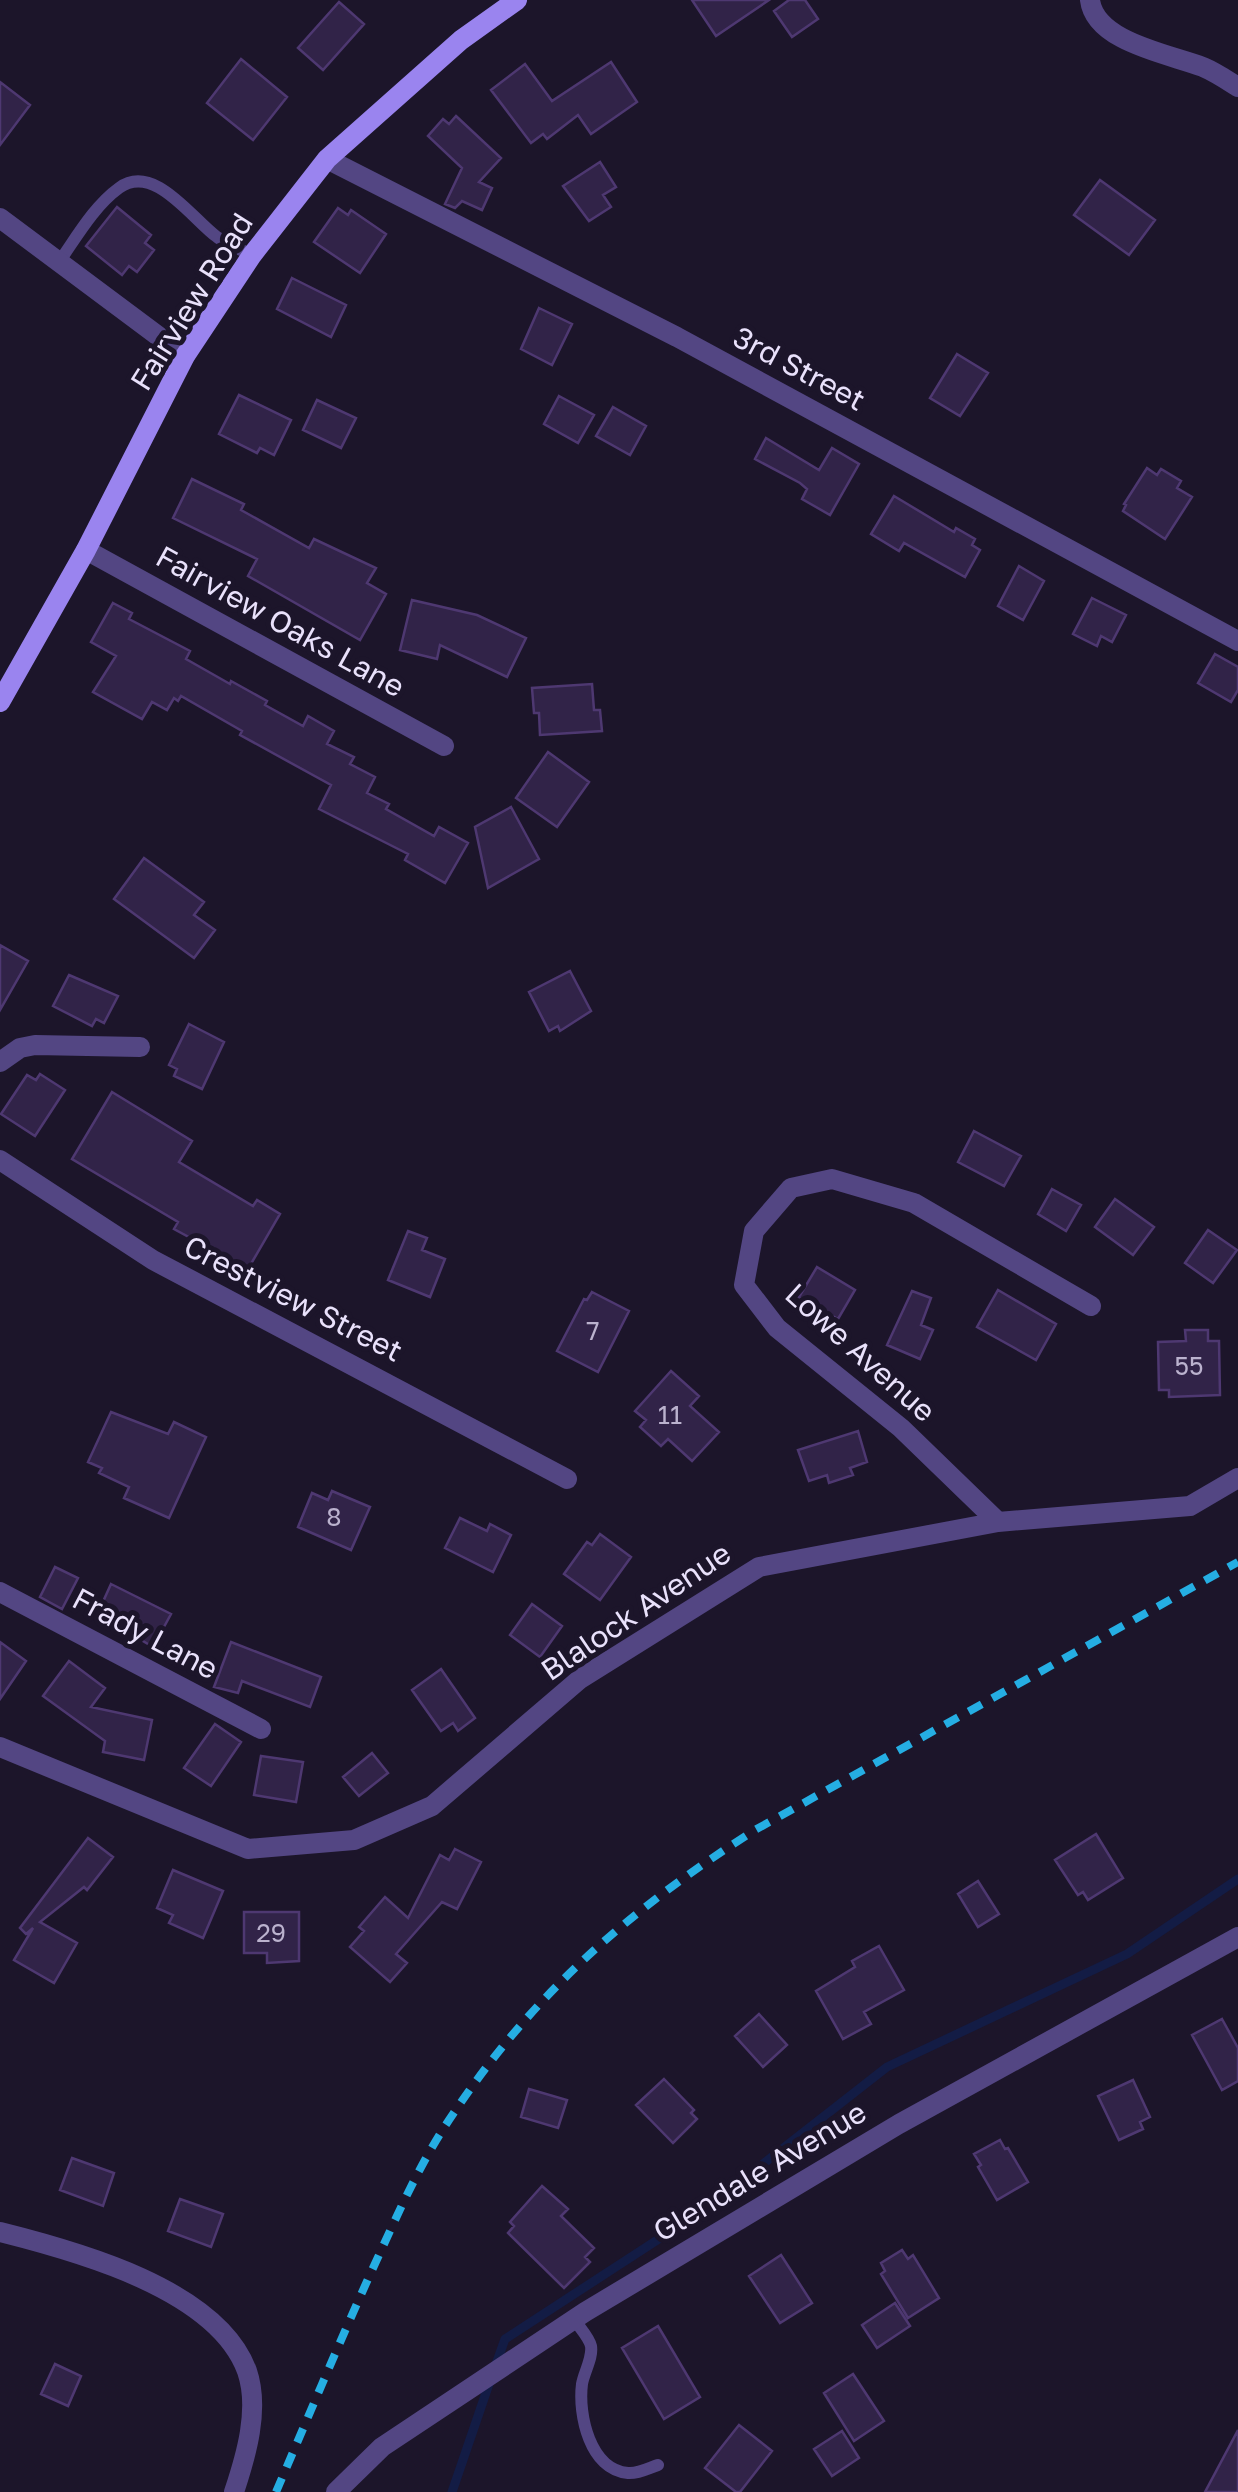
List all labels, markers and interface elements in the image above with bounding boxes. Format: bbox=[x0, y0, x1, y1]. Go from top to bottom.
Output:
street label: Fairview Road bbox=[122, 206, 260, 397]
street label: 3rd Street bbox=[728, 318, 871, 418]
street label: Fairview Oaks Lane bbox=[150, 538, 411, 704]
street label: Crestview Street bbox=[178, 1228, 409, 1369]
street label: Lowe Avenue bbox=[778, 1276, 943, 1429]
house number: 7 bbox=[586, 1315, 600, 1346]
house number: 55 bbox=[1174, 1350, 1204, 1381]
house number: 11 bbox=[658, 1399, 682, 1430]
house number: 8 bbox=[326, 1501, 342, 1532]
street label: Blalock Avenue bbox=[534, 1535, 737, 1688]
street label: Frady Lane bbox=[67, 1580, 224, 1686]
house number: 29 bbox=[256, 1917, 286, 1948]
street label: Glendale Avenue bbox=[647, 2093, 872, 2249]

